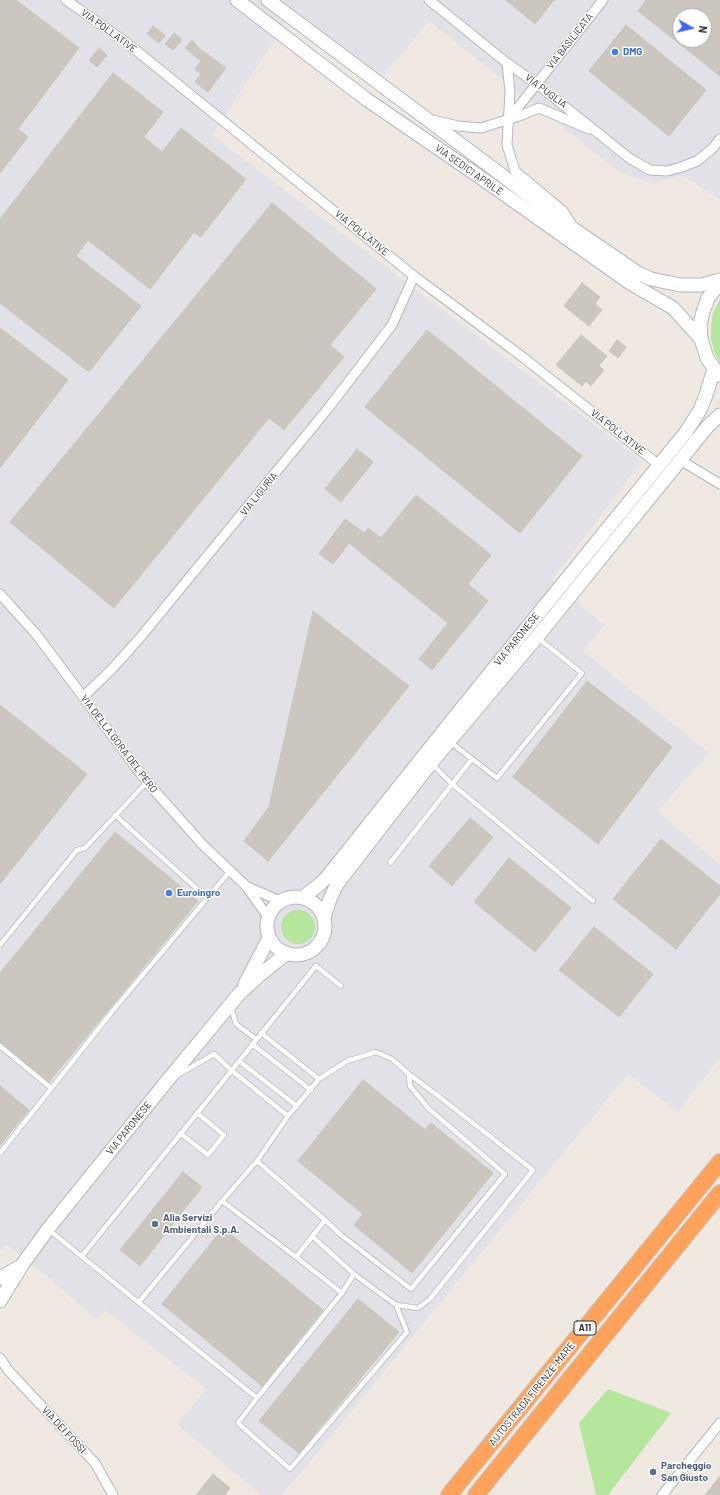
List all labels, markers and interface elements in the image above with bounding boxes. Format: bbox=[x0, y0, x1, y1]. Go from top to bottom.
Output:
street label: VIA POLLATIVE bbox=[79, 7, 139, 55]
north arrow bbox=[672, 8, 712, 48]
street label: VIA BASILICATA bbox=[544, 11, 596, 71]
text: N bbox=[696, 25, 710, 34]
place label: DMG bbox=[623, 46, 642, 58]
marker: DMG bbox=[610, 47, 620, 57]
street label: VIA PUGLIA bbox=[523, 71, 569, 111]
street label: VIA SEDICI APRILE bbox=[433, 142, 505, 198]
street label: VIA POLLATIVE bbox=[333, 208, 391, 258]
street label: VIA POLLATIVE bbox=[588, 407, 648, 457]
street label: VIA LIGURIA bbox=[238, 470, 280, 518]
street label: VIA PARONESE bbox=[492, 610, 542, 668]
street label: VIA DELLA GORA DEL PERO bbox=[78, 693, 160, 795]
place label: Euroingro bbox=[177, 887, 220, 899]
marker: Euroingro bbox=[164, 888, 174, 898]
street label: VIA PARONESE bbox=[104, 1099, 154, 1157]
place label: Alia Servizi Ambientali S.p.A. bbox=[163, 1212, 240, 1236]
marker: Alia Servizi Ambientali S.p.A. bbox=[150, 1219, 160, 1229]
road number: A11 bbox=[574, 1321, 596, 1335]
street label: AUTOSTRADA FIRENZE-MARE bbox=[486, 1340, 578, 1448]
street label: VIA DEI FOSSI bbox=[39, 1404, 89, 1456]
place label: Parcheggio San Giusto bbox=[661, 1460, 711, 1484]
marker: Parcheggio San Giusto bbox=[648, 1467, 658, 1477]

